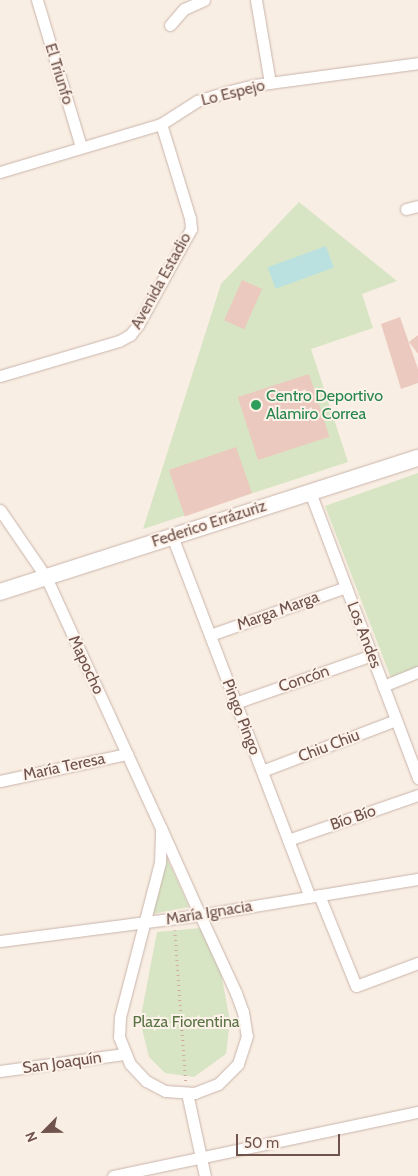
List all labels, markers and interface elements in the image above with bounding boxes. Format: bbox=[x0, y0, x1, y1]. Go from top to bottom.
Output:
street label: El Triunfo bbox=[41, 41, 77, 107]
street label: Lo Espejo bbox=[199, 76, 267, 110]
street label: Avenida Estadio bbox=[127, 229, 195, 333]
place label: Centro Deportivo Alamiro Correa bbox=[266, 386, 383, 424]
marker: Centro Deportivo Alamiro Correa bbox=[250, 399, 262, 411]
street label: Federico Errázuriz bbox=[149, 496, 269, 552]
street label: Marga Marga bbox=[234, 587, 322, 635]
street label: Los Andes bbox=[343, 599, 385, 671]
street label: Mapocho bbox=[64, 632, 108, 698]
street label: Concón bbox=[276, 661, 332, 697]
street label: Pingo Pingo bbox=[218, 676, 264, 758]
street label: Chiu Chiu bbox=[296, 726, 362, 766]
street label: María Teresa bbox=[21, 749, 107, 785]
street label: Bío Bío bbox=[328, 801, 378, 835]
street label: María Ignacia bbox=[164, 897, 254, 929]
park label: Plaza Fiorentina bbox=[132, 1012, 240, 1032]
street label: San Joaquín bbox=[21, 1048, 103, 1078]
north arrow bbox=[20, 1106, 70, 1156]
scale bar bbox=[238, 1124, 342, 1156]
text: N bbox=[21, 1129, 41, 1145]
text: 50 m bbox=[244, 1134, 279, 1152]

